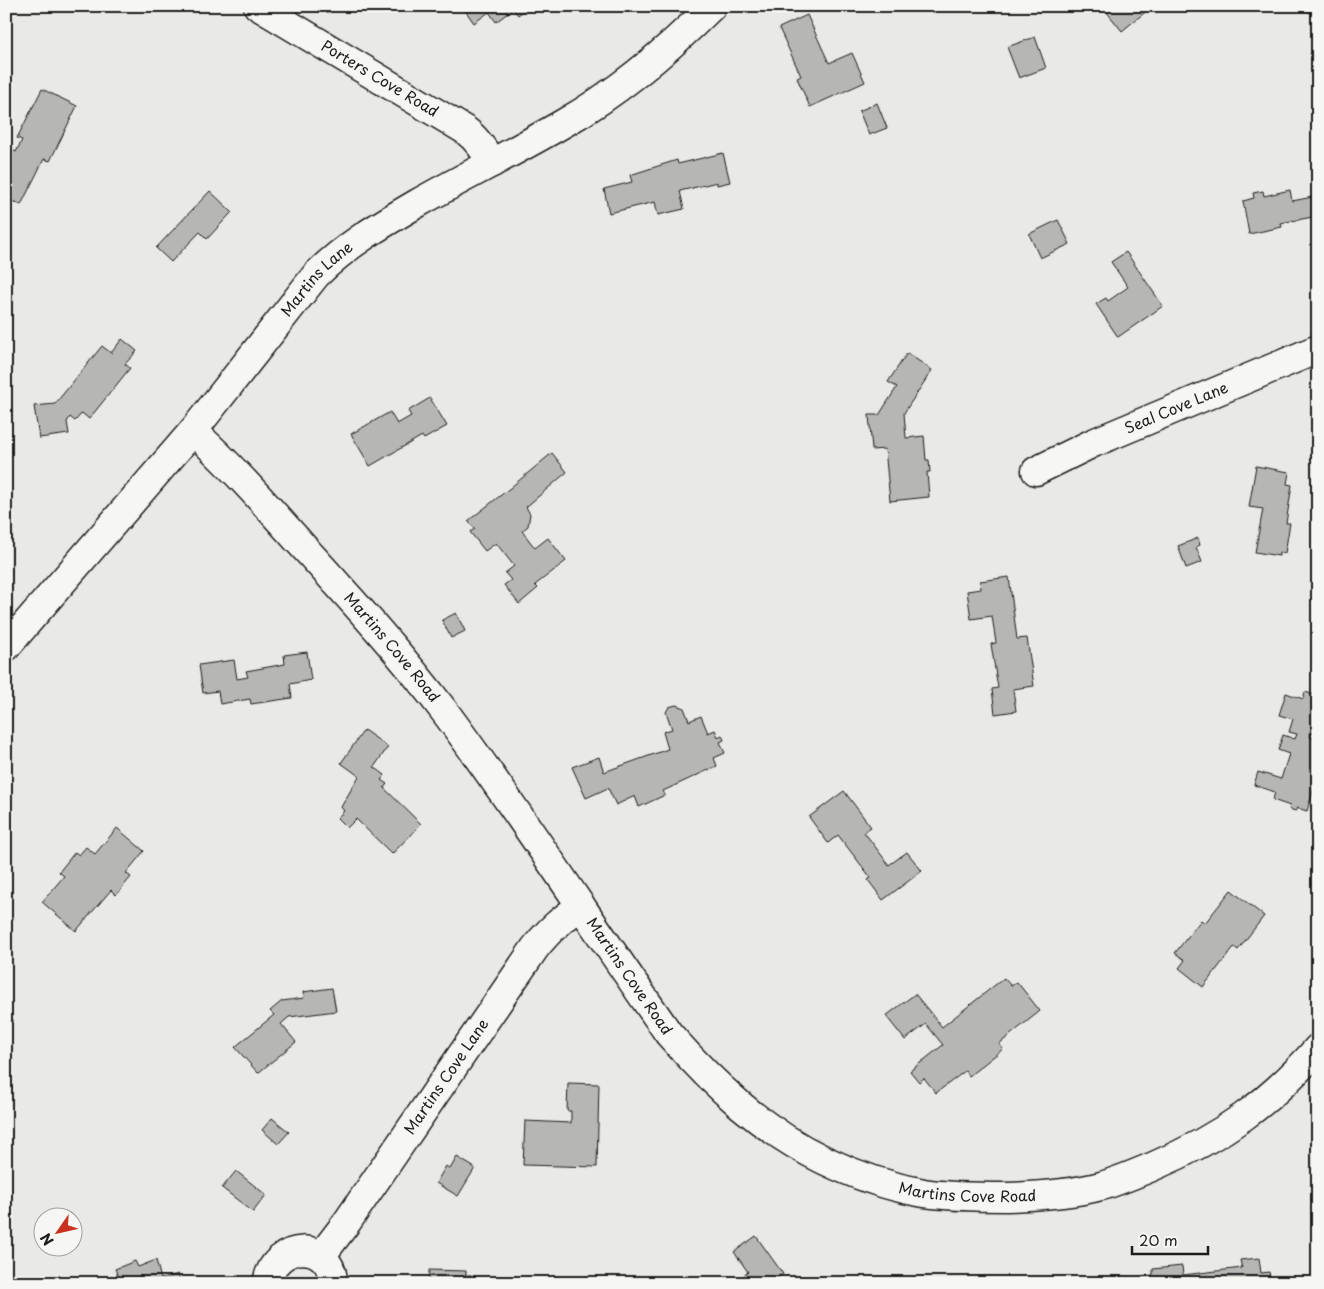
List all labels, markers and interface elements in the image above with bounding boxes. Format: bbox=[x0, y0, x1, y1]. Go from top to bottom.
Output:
street label: Porters Cove Road bbox=[318, 34, 444, 122]
street label: Martins Lane bbox=[274, 235, 357, 321]
street label: Seal Cove Lane bbox=[1121, 375, 1231, 439]
street label: Martins Cove Road bbox=[339, 586, 446, 707]
street label: Martins Cove Road bbox=[582, 912, 679, 1039]
street label: Martins Cove Lane bbox=[397, 1013, 494, 1139]
street label: Martins Cove Road bbox=[897, 1175, 1037, 1207]
north arrow bbox=[32, 1206, 82, 1256]
scale bar bbox=[1132, 1224, 1208, 1256]
text: 20 m bbox=[1139, 1228, 1178, 1251]
text: N bbox=[35, 1229, 59, 1250]

